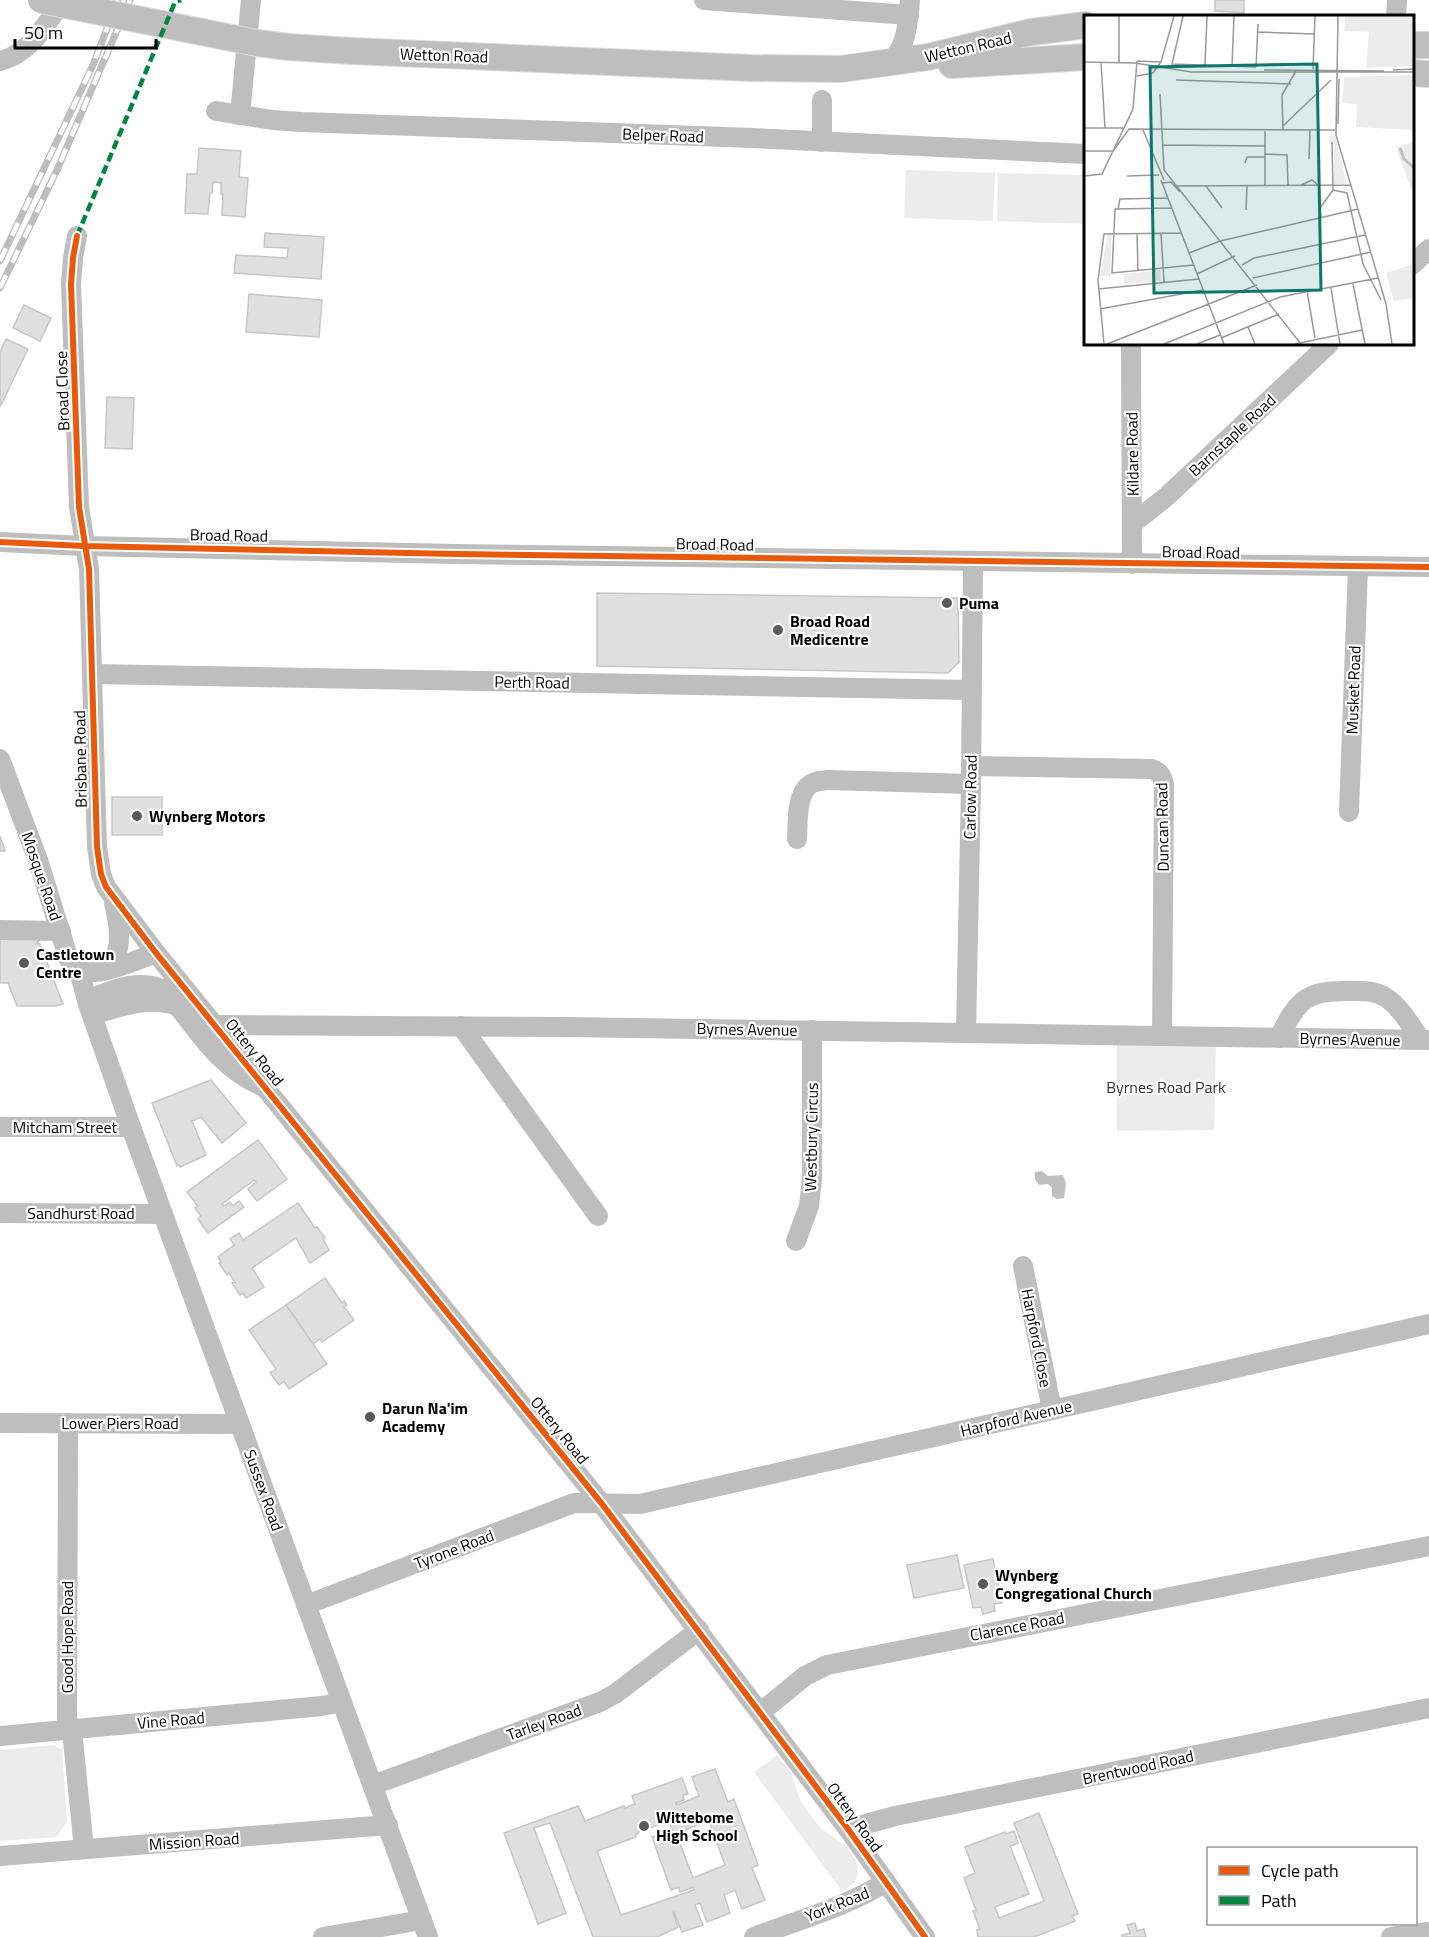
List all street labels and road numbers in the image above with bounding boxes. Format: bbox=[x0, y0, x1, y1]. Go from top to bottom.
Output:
street label: Wetton Road bbox=[922, 25, 1014, 69]
street label: Wetton Road bbox=[399, 41, 489, 69]
street label: Belper Road bbox=[622, 122, 704, 148]
street label: Broad Close bbox=[49, 351, 75, 431]
street label: Barnstaple Road bbox=[1183, 388, 1281, 482]
street label: Kildare Road bbox=[1119, 412, 1145, 496]
street label: Broad Road bbox=[190, 522, 268, 548]
street label: Broad Road bbox=[676, 531, 754, 557]
street label: Broad Road bbox=[1162, 539, 1240, 565]
street label: Musket Road bbox=[1339, 645, 1367, 735]
street label: Perth Road bbox=[494, 669, 570, 695]
street label: Brisbane Road bbox=[67, 710, 93, 808]
street label: Carlow Road bbox=[957, 754, 983, 840]
street label: Duncan Road bbox=[1149, 782, 1175, 872]
street label: Mosque Road bbox=[16, 828, 68, 924]
street label: Ottery Road bbox=[220, 1013, 290, 1091]
street label: Byrnes Avenue bbox=[696, 1016, 798, 1042]
street label: Byrnes Avenue bbox=[1299, 1026, 1401, 1052]
street label: Westbury Circus bbox=[798, 1082, 824, 1192]
street label: Mitcham Street bbox=[13, 1115, 118, 1139]
street label: Sandhurst Road bbox=[27, 1201, 135, 1225]
street label: Harpford Close bbox=[1016, 1287, 1058, 1389]
street label: Ottery Road bbox=[525, 1391, 595, 1469]
street label: Harpford Avenue bbox=[958, 1394, 1074, 1442]
street label: Lower Piers Road bbox=[61, 1411, 179, 1435]
street label: Sussex Road bbox=[238, 1446, 290, 1534]
street label: Tyrone Road bbox=[411, 1523, 497, 1575]
street label: Good Hope Road bbox=[55, 1581, 79, 1693]
street label: Clarence Road bbox=[968, 1605, 1066, 1647]
street label: Tarley Road bbox=[503, 1697, 585, 1747]
street label: Vine Road bbox=[136, 1705, 206, 1735]
street label: Brentwood Road bbox=[1080, 1744, 1196, 1790]
street label: Ottery Road bbox=[821, 1777, 889, 1857]
street label: Mission Road bbox=[148, 1826, 240, 1856]
street label: York Road bbox=[801, 1880, 873, 1928]

